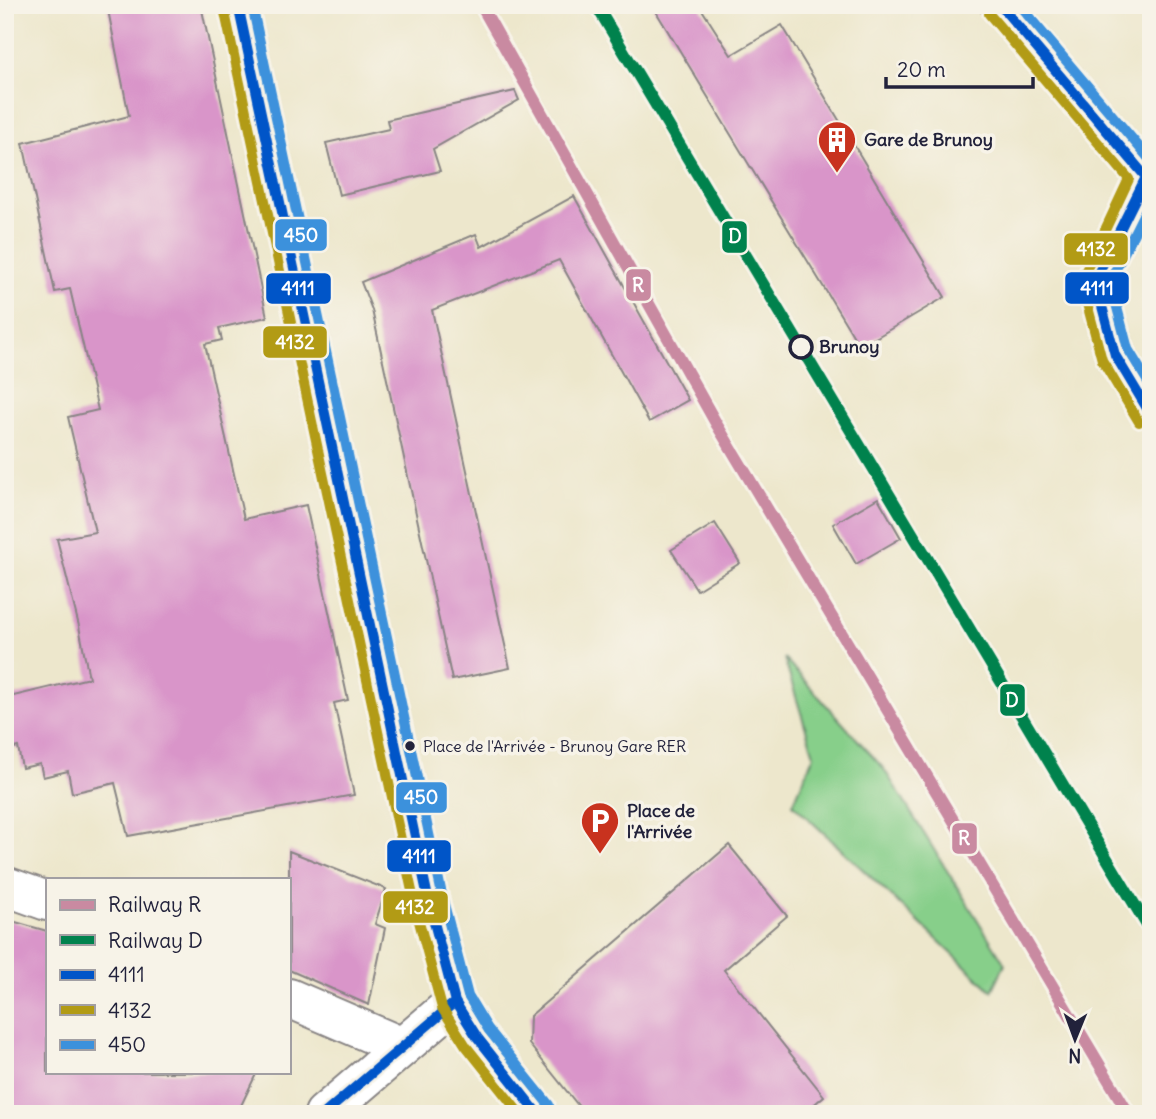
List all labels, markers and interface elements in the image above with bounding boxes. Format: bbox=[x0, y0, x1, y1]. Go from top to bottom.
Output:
scale bar bbox=[886, 46, 1034, 90]
text: 20 m bbox=[897, 56, 946, 83]
building icon: Gare de Brunoy bbox=[816, 119, 858, 174]
place label: Gare de Brunoy bbox=[864, 128, 993, 151]
line badge: 450 bbox=[274, 218, 328, 252]
line badge: D bbox=[721, 220, 748, 254]
text: 450 bbox=[284, 223, 318, 247]
text: D bbox=[728, 224, 742, 248]
line badge: 4132 bbox=[1063, 232, 1129, 266]
text: 4132 bbox=[1076, 237, 1116, 261]
line badge: R bbox=[625, 268, 652, 302]
line badge: 4111 bbox=[1064, 271, 1130, 305]
line badge: 4111 bbox=[265, 272, 332, 305]
text: R bbox=[632, 273, 644, 297]
text: 4111 bbox=[281, 276, 315, 300]
text: 4111 bbox=[1080, 276, 1114, 300]
line badge: 4132 bbox=[262, 325, 328, 359]
text: 4132 bbox=[275, 330, 315, 354]
marker: Brunoy bbox=[789, 335, 813, 359]
place label: Brunoy bbox=[819, 335, 879, 358]
line badge: D bbox=[999, 683, 1026, 717]
text: D bbox=[1005, 688, 1019, 712]
place label: Place de l'Arrivée - Brunoy Gare RER bbox=[423, 736, 686, 756]
marker: Place de l'Arrivée - Brunoy Gare RER bbox=[403, 739, 417, 753]
line badge: 450 bbox=[395, 781, 448, 814]
text: 450 bbox=[404, 785, 438, 809]
place label: Place de l'Arrivée bbox=[627, 799, 695, 843]
parking icon: Place de l'Arrivée bbox=[579, 800, 621, 855]
line badge: R bbox=[951, 822, 978, 855]
text: R bbox=[958, 826, 970, 850]
line badge: 4111 bbox=[386, 839, 452, 873]
text: 4111 bbox=[402, 844, 436, 868]
legend bbox=[46, 878, 290, 1074]
line badge: 4132 bbox=[382, 890, 449, 924]
text: Railway R bbox=[108, 891, 201, 918]
text: 4132 bbox=[395, 895, 435, 919]
text: Railway D bbox=[108, 927, 203, 954]
text: 4111 bbox=[108, 961, 145, 988]
text: 4132 bbox=[108, 997, 152, 1024]
north arrow bbox=[1040, 1004, 1110, 1074]
text: 450 bbox=[108, 1031, 146, 1058]
text: N bbox=[1068, 1044, 1081, 1068]

